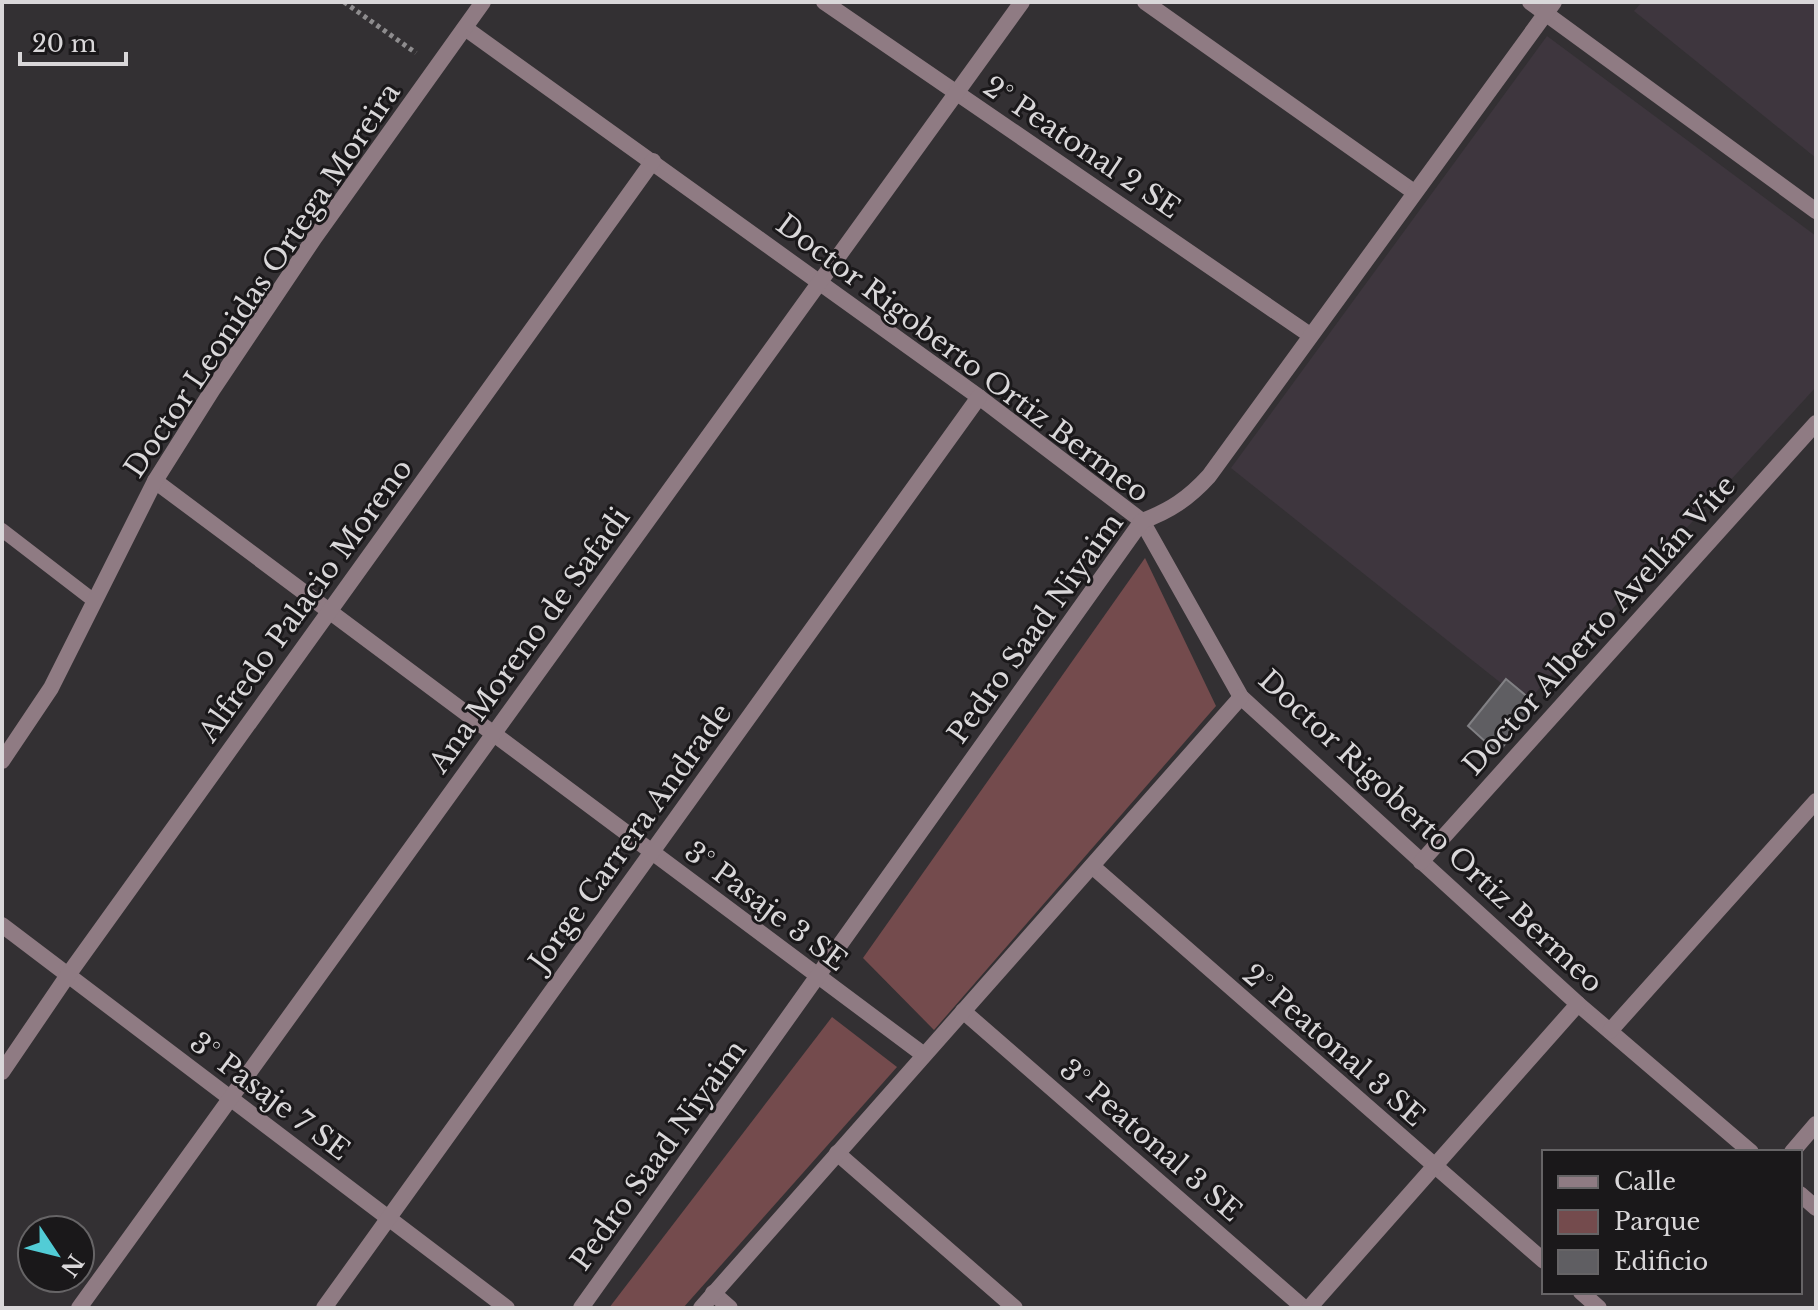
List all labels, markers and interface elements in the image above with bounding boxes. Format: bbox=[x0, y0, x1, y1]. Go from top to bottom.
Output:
scale bar bbox=[20, 16, 126, 66]
text: 20 m bbox=[32, 29, 97, 58]
street label: 2° Peatonal 2 SE bbox=[977, 69, 1187, 226]
street label: Doctor Leonidas Ortega Moreira bbox=[117, 76, 408, 484]
street label: Doctor Rigoberto Ortiz Bermeo bbox=[769, 207, 1156, 510]
street label: Alfredo Palacio Moreno bbox=[190, 452, 420, 749]
street label: Doctor Alberto Avellán Vite bbox=[1456, 468, 1743, 782]
street label: Ana Moreno de Safadi bbox=[421, 501, 637, 780]
street label: Pedro Saad Niyaim bbox=[940, 506, 1131, 750]
street label: Doctor Rigoberto Ortiz Bermeo bbox=[1251, 662, 1610, 1000]
street label: Jorge Carrera Andrade bbox=[519, 697, 739, 981]
street label: 3° Pasaje 3 SE bbox=[678, 834, 854, 979]
street label: 2° Peatonal 3 SE bbox=[1236, 957, 1432, 1134]
street label: 3° Pasaje 7 SE bbox=[183, 1025, 356, 1168]
street label: Pedro Saad Niyaim bbox=[563, 1033, 754, 1277]
street label: 3° Peatonal 3 SE bbox=[1053, 1052, 1249, 1229]
legend bbox=[1542, 1150, 1802, 1294]
text: Calle bbox=[1614, 1167, 1676, 1196]
text: Parque bbox=[1614, 1207, 1700, 1236]
north arrow bbox=[16, 1214, 96, 1294]
text: Edificio bbox=[1614, 1247, 1708, 1276]
text: N bbox=[55, 1249, 89, 1282]

